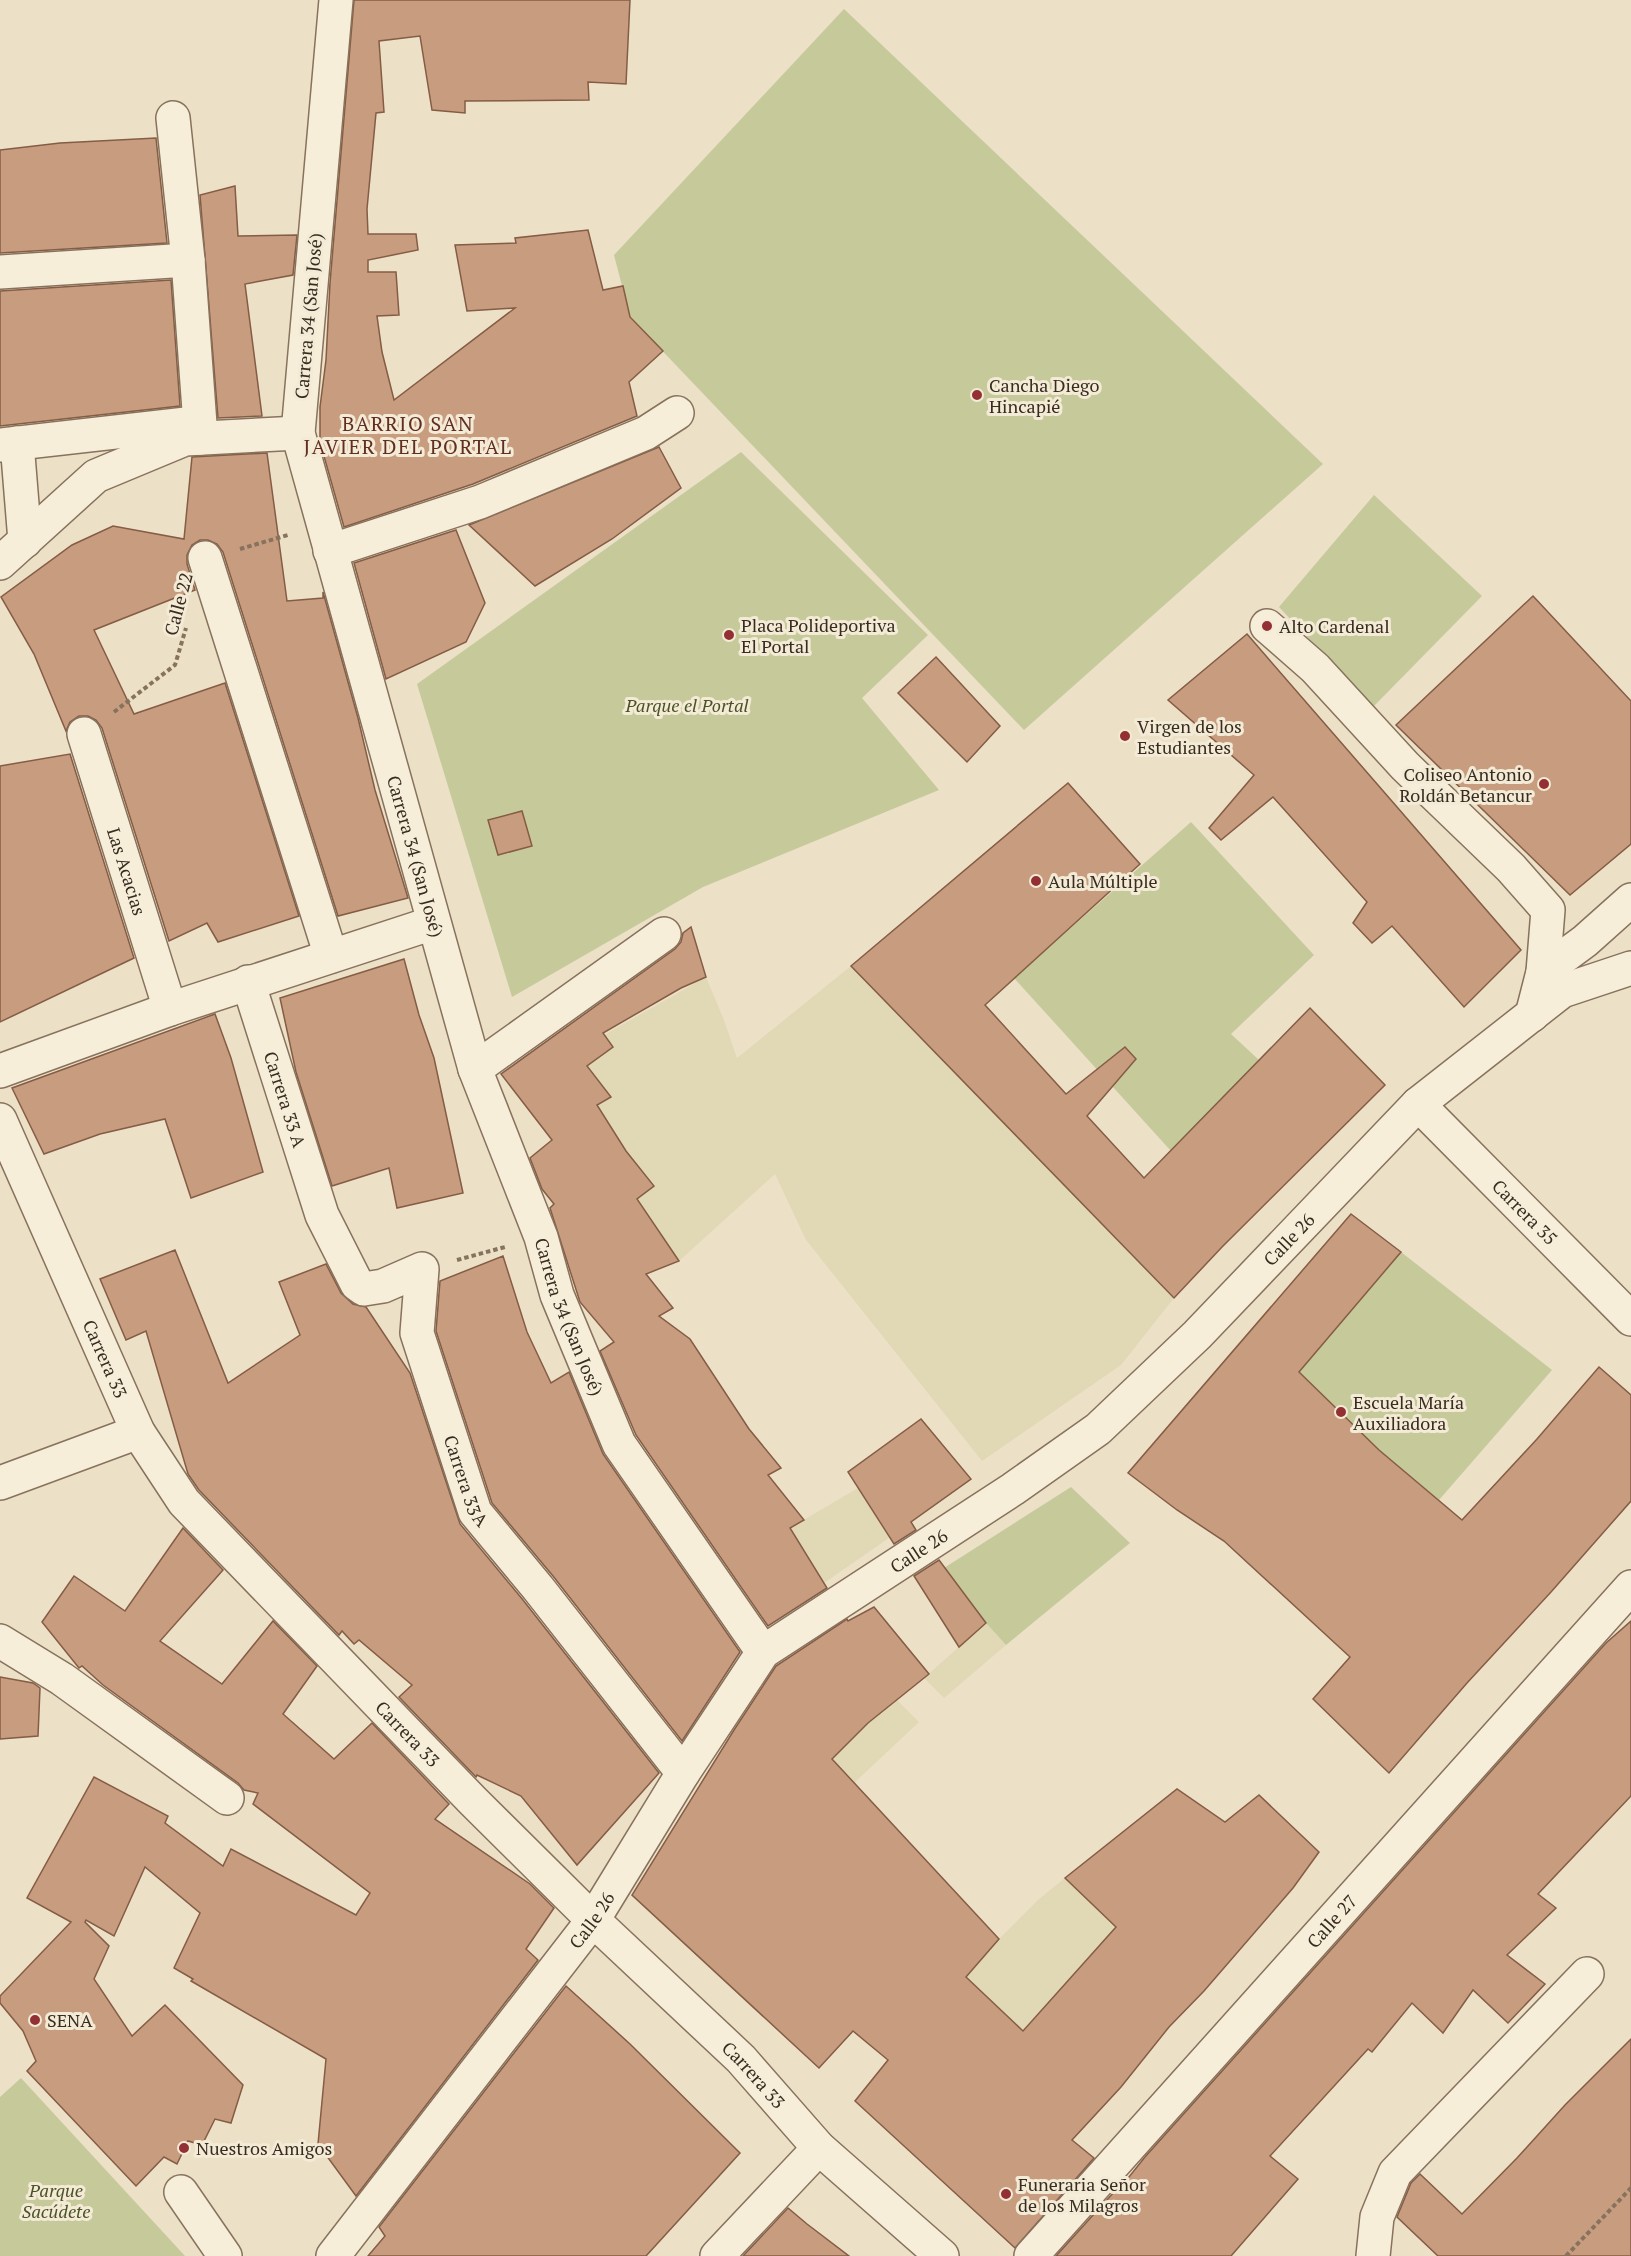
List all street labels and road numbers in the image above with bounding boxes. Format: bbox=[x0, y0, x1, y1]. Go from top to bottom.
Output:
street label: Carrera 34 (San José) bbox=[289, 232, 327, 400]
street label: Calle 22 bbox=[158, 570, 198, 638]
street label: Carrera 34 (San José) bbox=[382, 773, 450, 940]
street label: Las Acacias bbox=[102, 825, 152, 918]
street label: Carrera 33 A bbox=[259, 1048, 312, 1151]
street label: Carrera 35 bbox=[1487, 1174, 1563, 1250]
street label: Calle 26 bbox=[1258, 1207, 1320, 1271]
street label: Carrera 34 (San José) bbox=[530, 1235, 610, 1399]
street label: Carrera 33 bbox=[78, 1316, 133, 1402]
street label: Carrera 33A bbox=[439, 1432, 494, 1532]
street label: Calle 26 bbox=[885, 1523, 952, 1578]
street label: Carrera 33 bbox=[370, 1695, 445, 1772]
street label: Calle 26 bbox=[563, 1887, 620, 1953]
street label: Calle 27 bbox=[1301, 1889, 1362, 1953]
street label: Carrera 33 bbox=[717, 2036, 791, 2113]

